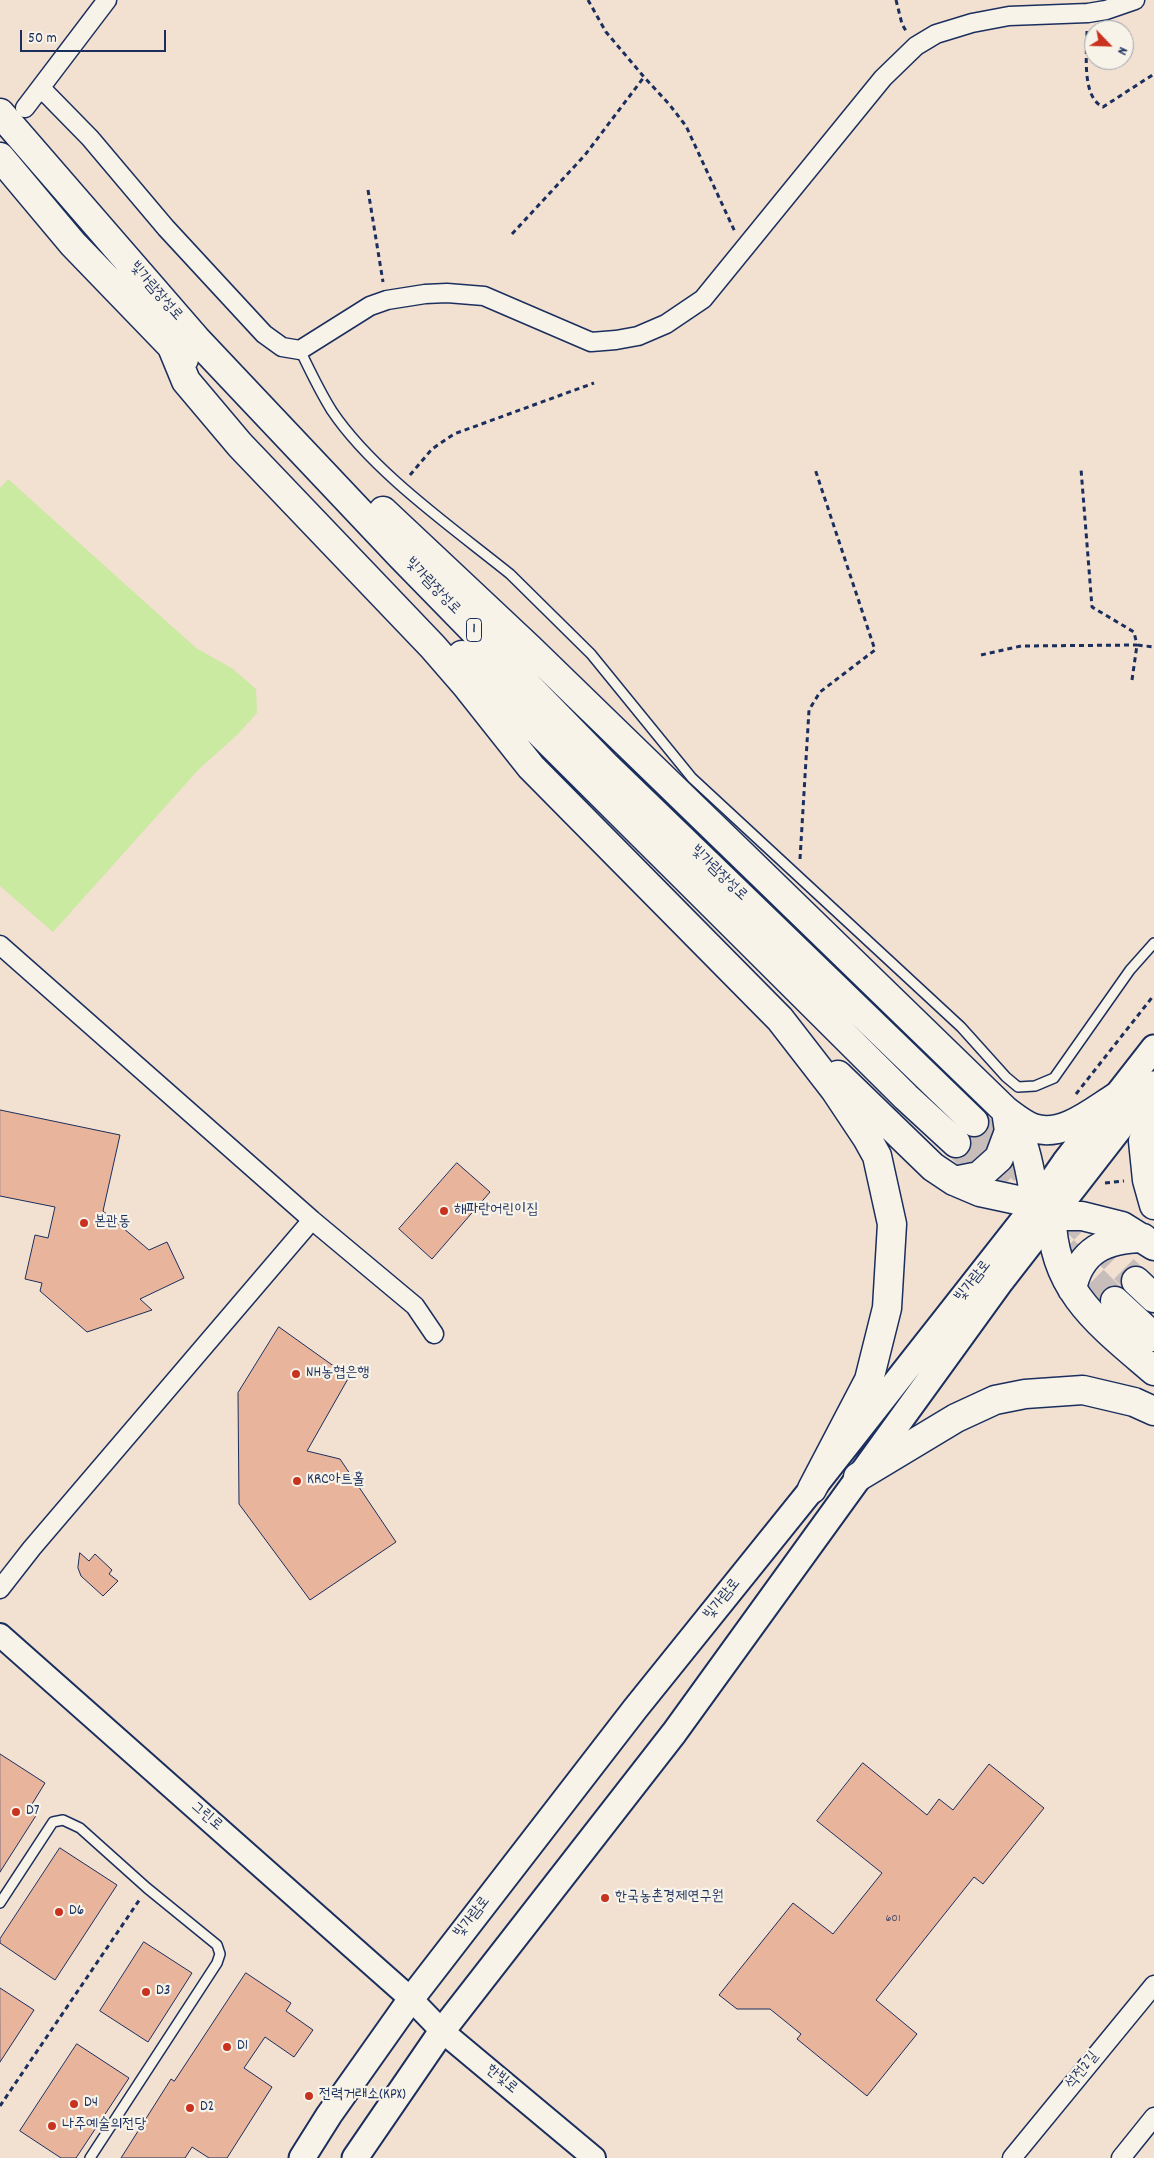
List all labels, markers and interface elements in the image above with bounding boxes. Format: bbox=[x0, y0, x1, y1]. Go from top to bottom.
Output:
scale bar bbox=[22, 20, 169, 52]
north arrow bbox=[1084, 20, 1134, 70]
text: 50 m bbox=[28, 28, 57, 50]
text: N bbox=[1111, 43, 1132, 58]
street label: 빛가람장성로 bbox=[124, 259, 186, 325]
street label: 빛가람장성로 bbox=[400, 555, 464, 619]
road number: 1 bbox=[466, 618, 482, 642]
street label: 빛가람장성로 bbox=[686, 842, 750, 906]
place label: 해파란어린이집 bbox=[454, 1202, 538, 1220]
marker: 해파란어린이집 bbox=[438, 1205, 450, 1217]
place label: 본관동 bbox=[94, 1214, 130, 1232]
marker: 본관동 bbox=[78, 1217, 90, 1229]
street label: 빛가람로 bbox=[952, 1257, 996, 1307]
place label: NH농협은행 bbox=[306, 1365, 369, 1383]
marker: NH농협은행 bbox=[290, 1368, 302, 1380]
place label: KRC아트홀 bbox=[307, 1472, 365, 1490]
marker: KRC아트홀 bbox=[291, 1475, 303, 1487]
street label: 빛가람로 bbox=[701, 1576, 745, 1624]
street label: 그린로 bbox=[186, 1798, 226, 1836]
place label: D7 bbox=[26, 1803, 39, 1821]
marker: D7 bbox=[10, 1806, 22, 1818]
place label: 한국농촌경제연구원 bbox=[615, 1889, 724, 1907]
marker: 한국농촌경제연구원 bbox=[599, 1892, 611, 1904]
street label: 빛가람로 bbox=[451, 1893, 495, 1943]
place label: D6 bbox=[69, 1903, 84, 1921]
marker: D6 bbox=[53, 1906, 65, 1918]
house number: 601 bbox=[885, 1912, 901, 1926]
place label: D3 bbox=[156, 1983, 170, 2001]
marker: D3 bbox=[140, 1986, 152, 1998]
place label: D1 bbox=[237, 2038, 248, 2056]
marker: D1 bbox=[221, 2041, 233, 2053]
street label: 석전2길 bbox=[1063, 2049, 1103, 2093]
street label: 한빛로 bbox=[481, 2061, 521, 2099]
place label: 전력거래소(KPX) bbox=[319, 2087, 406, 2105]
marker: 전력거래소(KPX) bbox=[303, 2090, 315, 2102]
place label: D4 bbox=[84, 2095, 98, 2113]
marker: D4 bbox=[68, 2098, 80, 2110]
place label: D2 bbox=[200, 2099, 214, 2117]
marker: D2 bbox=[184, 2102, 196, 2114]
place label: 나주예술의전당 bbox=[62, 2117, 146, 2135]
marker: 나주예술의전당 bbox=[46, 2120, 58, 2132]

